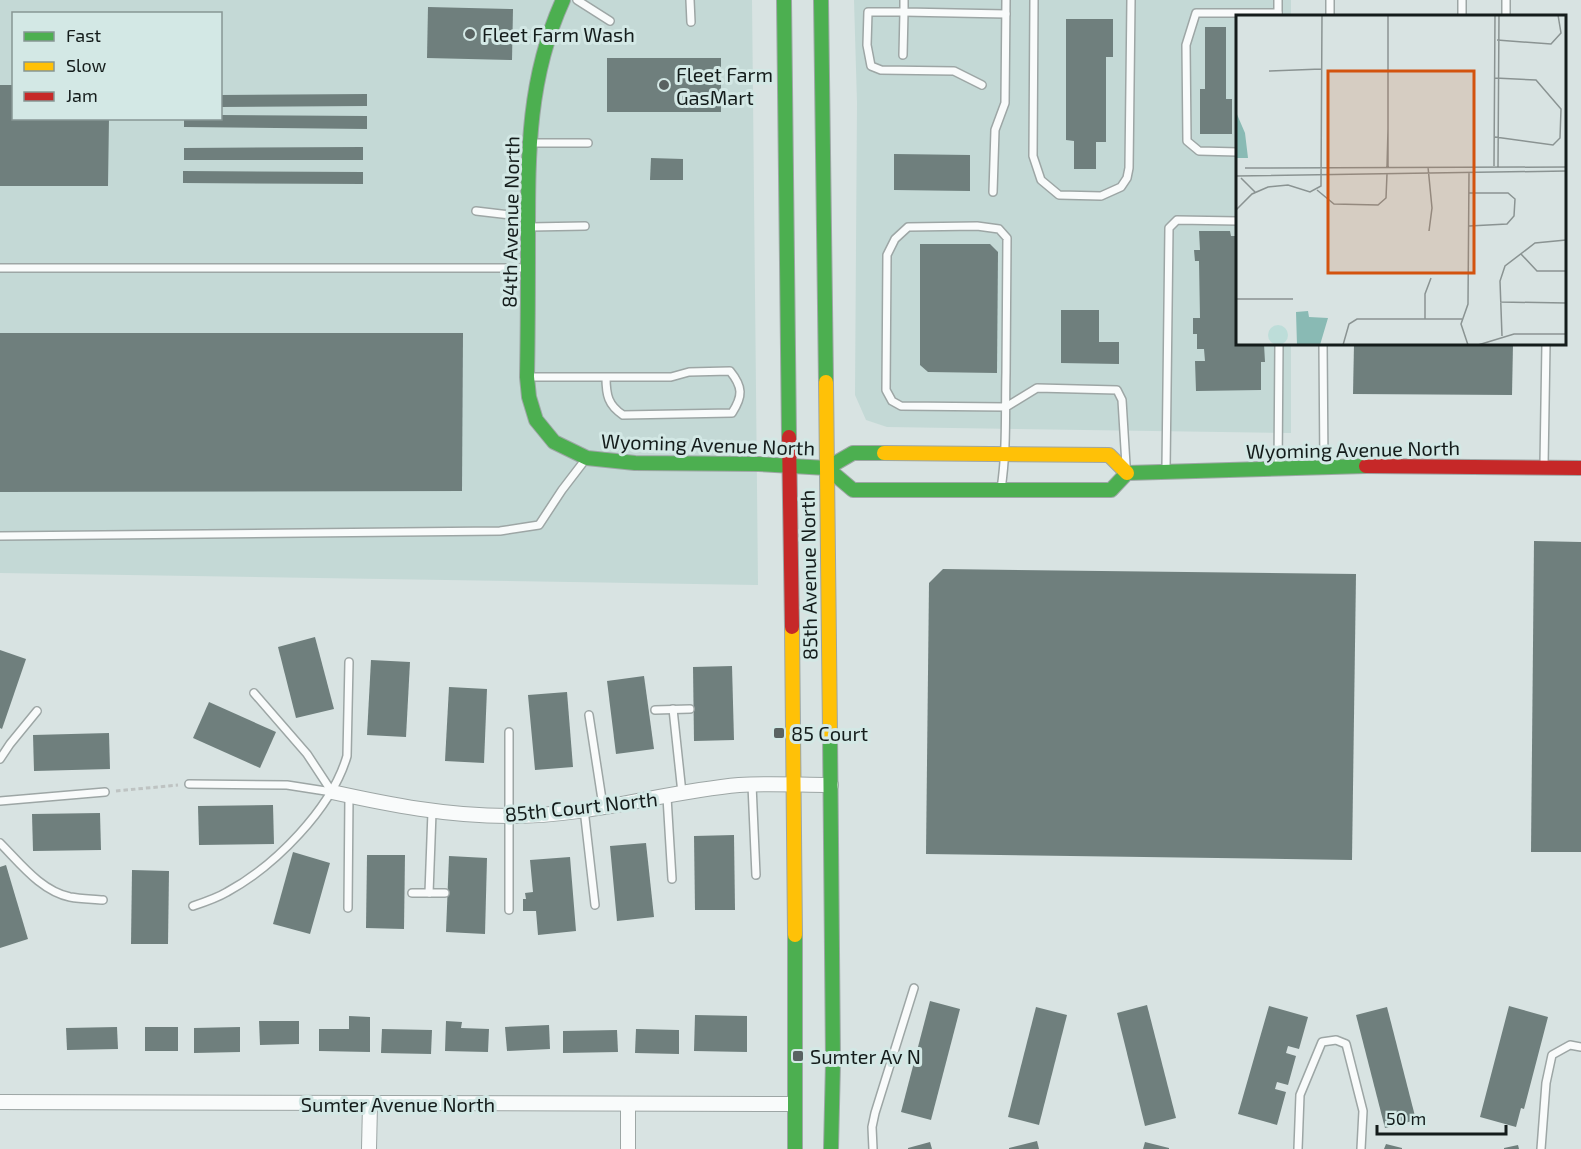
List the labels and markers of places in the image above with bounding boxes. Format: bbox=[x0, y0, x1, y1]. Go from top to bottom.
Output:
place label: Fleet Farm Wash bbox=[482, 22, 635, 46]
marker: Fleet Farm Wash bbox=[463, 27, 477, 41]
place label: Fleet Farm GasMart bbox=[676, 62, 773, 109]
marker: Fleet Farm GasMart bbox=[657, 78, 671, 92]
place label: 85 Court bbox=[791, 721, 868, 745]
marker: 85 Court bbox=[772, 726, 786, 740]
place label: Sumter Av N bbox=[810, 1044, 921, 1068]
marker: Sumter Av N bbox=[791, 1049, 805, 1063]

